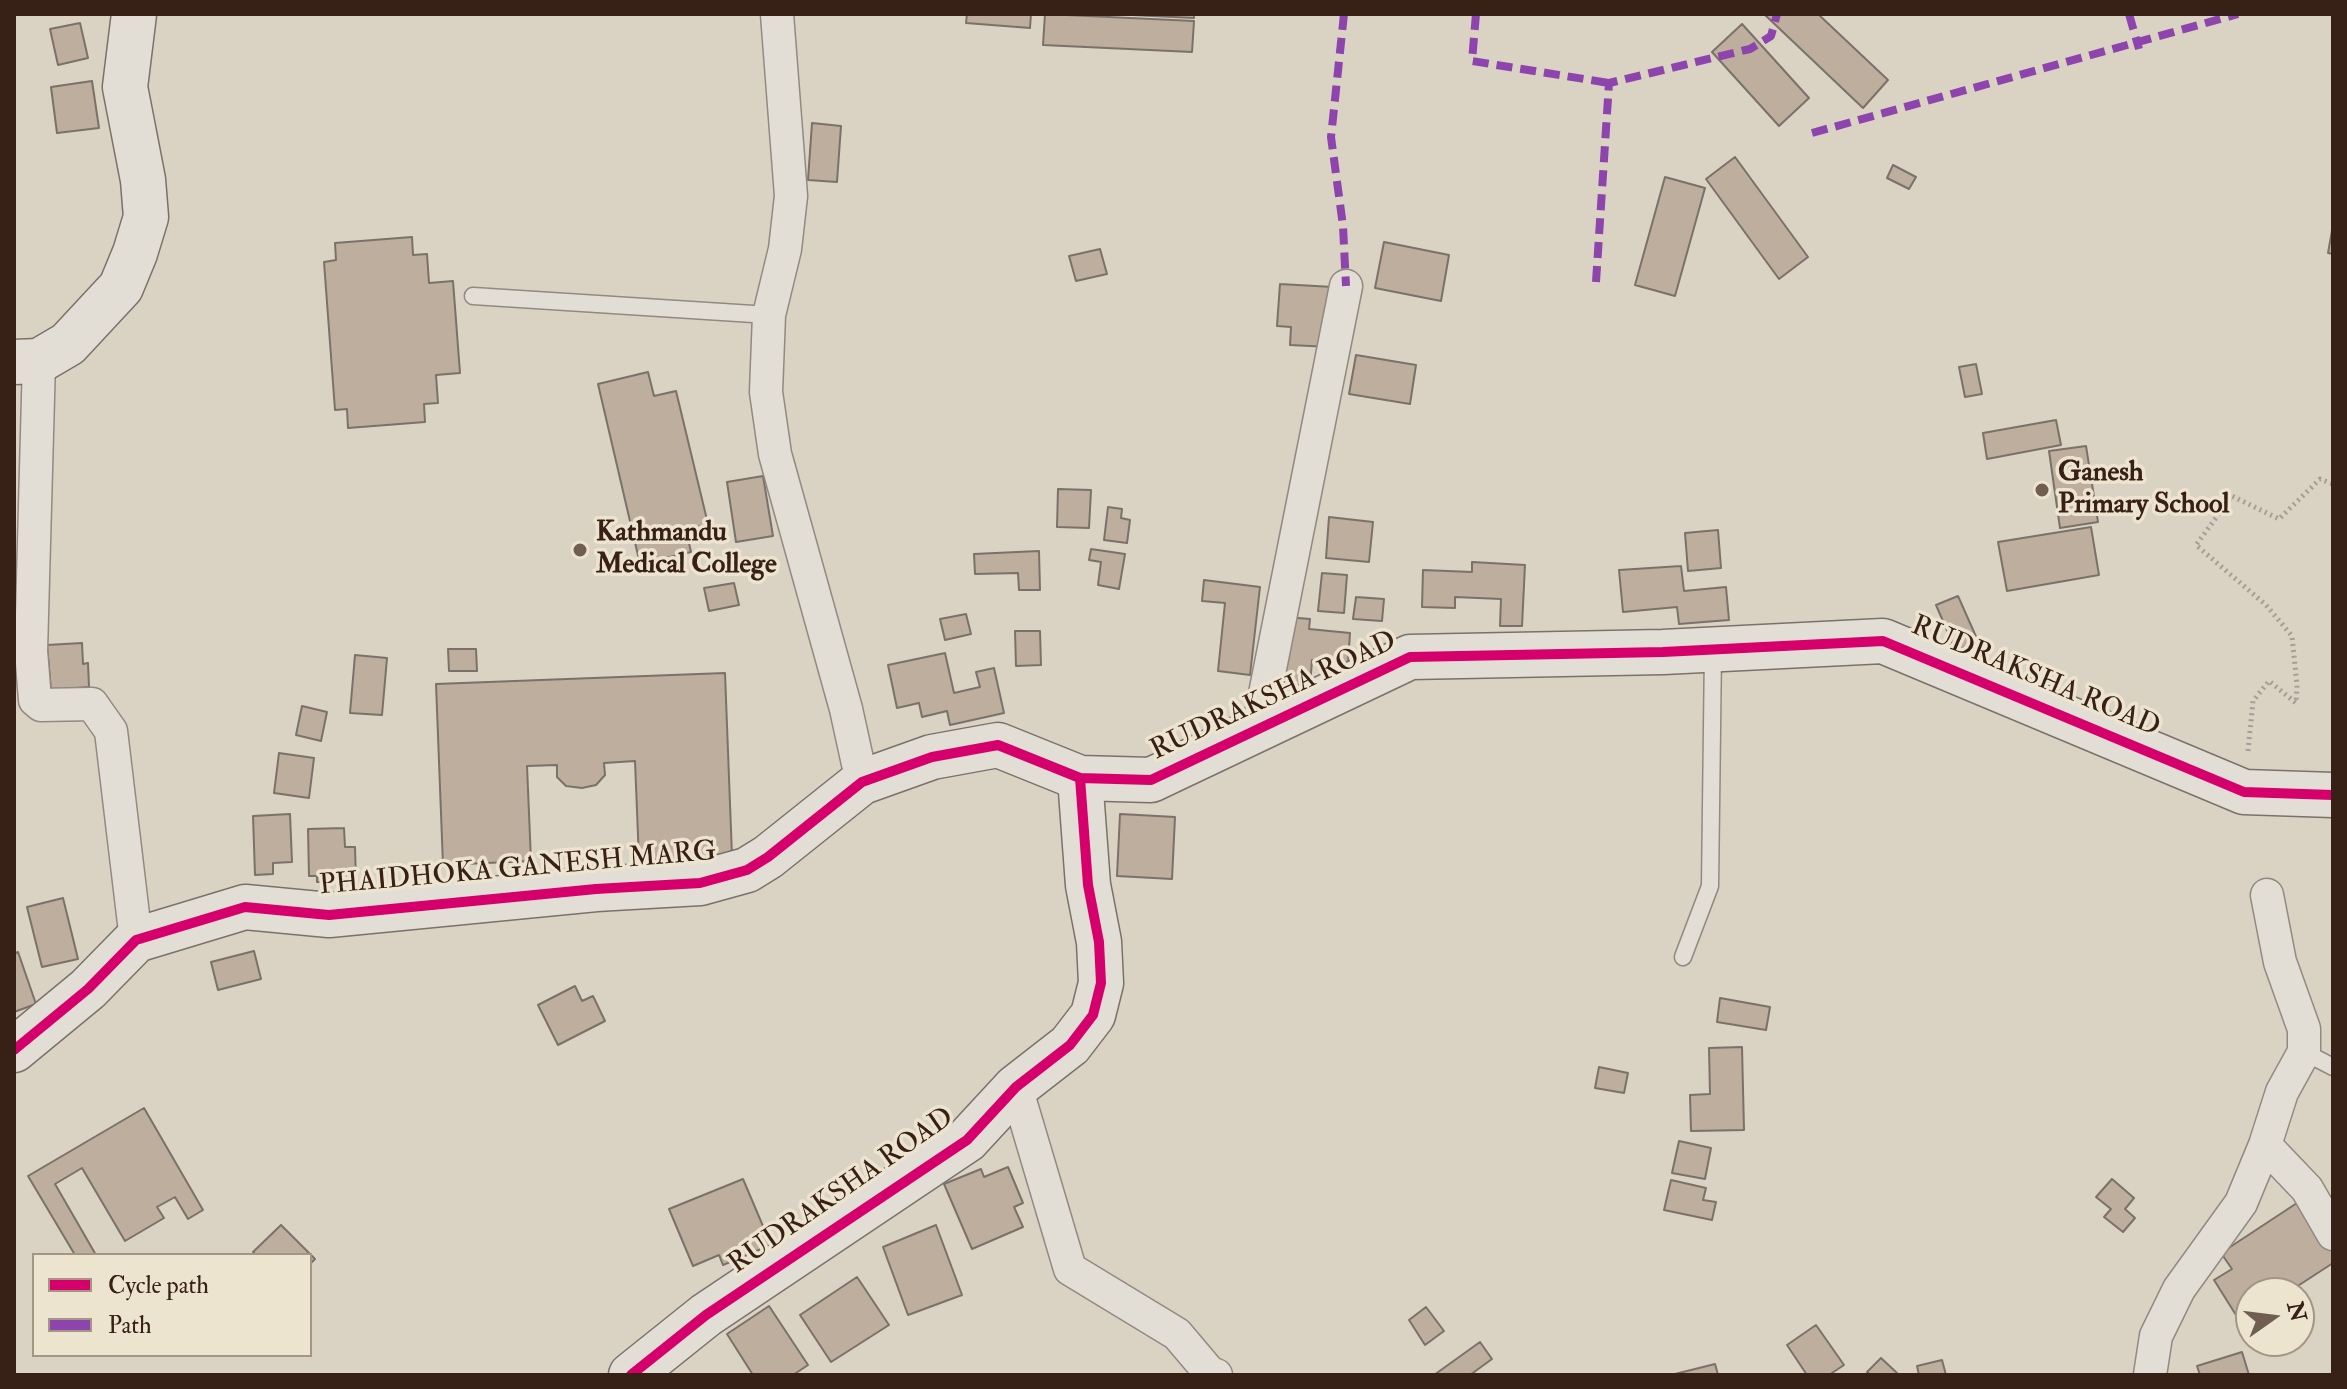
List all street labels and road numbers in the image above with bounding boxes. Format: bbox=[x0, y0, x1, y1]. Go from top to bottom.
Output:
street label: RUDRAKSHA ROAD bbox=[1905, 610, 2165, 746]
street label: RUDRAKSHA ROAD bbox=[1146, 625, 1402, 769]
street label: PHAIDHOKA GANESH MARG bbox=[318, 836, 718, 904]
street label: RUDRAKSHA ROAD bbox=[723, 1102, 961, 1282]

